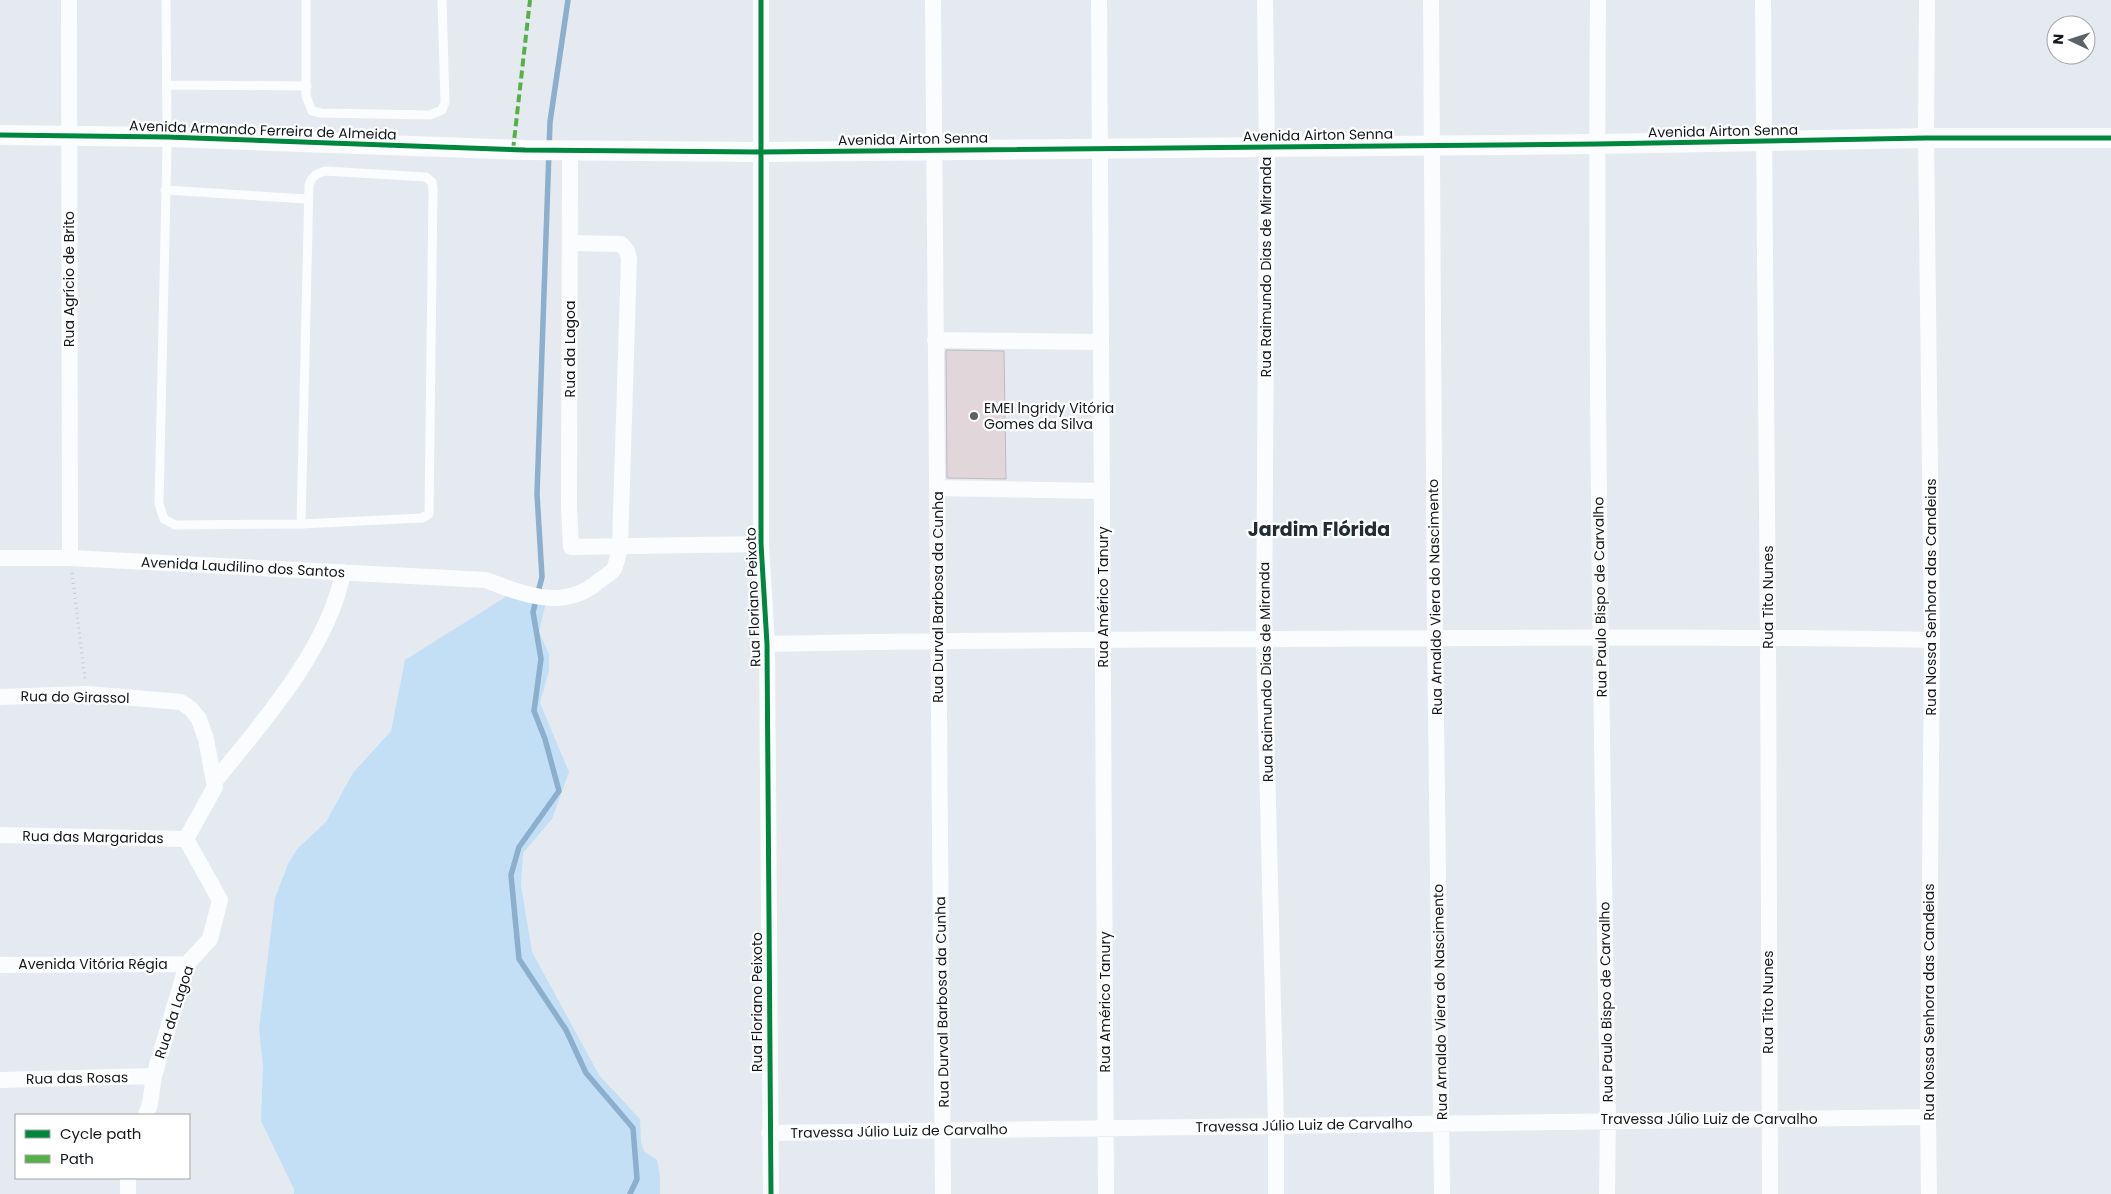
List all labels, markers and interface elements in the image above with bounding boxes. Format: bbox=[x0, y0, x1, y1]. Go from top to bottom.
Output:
north arrow bbox=[2046, 15, 2096, 65]
text: N bbox=[2048, 33, 2068, 45]
street label: Avenida Armando Ferreira de Almeida bbox=[129, 115, 397, 145]
street label: Avenida Airton Senna bbox=[1648, 120, 1798, 142]
street label: Avenida Airton Senna bbox=[1243, 124, 1393, 146]
street label: Avenida Airton Senna bbox=[838, 128, 988, 150]
street label: Rua Raimundo Dias de Miranda bbox=[1256, 157, 1276, 377]
street label: Rua Agrício de Brito bbox=[59, 211, 79, 347]
street label: Rua da Lagoa bbox=[560, 301, 580, 397]
place label: EMEI lngridy Vitória Gomes da Silva bbox=[984, 398, 1114, 434]
marker: EMEI lngridy Vitória Gomes da Silva bbox=[968, 410, 980, 422]
street label: Rua Nossa Senhora das Candeias bbox=[1921, 478, 1941, 716]
street label: Rua Arnaldo Viera do Nascimento bbox=[1423, 479, 1447, 715]
street label: Rua Durval Barbosa da Cunha bbox=[928, 491, 948, 703]
street label: Rua Paulo Bispo de Carvalho bbox=[1588, 496, 1612, 698]
district label: Jardim Flórida bbox=[1248, 516, 1390, 543]
street label: Rua Américo Tanury bbox=[1093, 526, 1113, 668]
street label: Rua Floriano Peixoto bbox=[741, 527, 765, 667]
street label: Rua Tito Nunes bbox=[1758, 545, 1778, 649]
street label: Avenida Laudilino dos Santos bbox=[140, 552, 346, 582]
street label: Rua Raimundo Dias de Miranda bbox=[1254, 562, 1278, 782]
street label: Rua do Girassol bbox=[20, 686, 130, 708]
street label: Rua das Margaridas bbox=[22, 826, 164, 848]
street label: Rua Nossa Senhora das Candeias bbox=[1919, 883, 1939, 1121]
street label: Rua Arnaldo Viera do Nascimento bbox=[1428, 884, 1452, 1120]
street label: Rua Durval Barbosa da Cunha bbox=[930, 896, 954, 1108]
street label: Rua Paulo Bispo de Carvalho bbox=[1594, 901, 1618, 1103]
street label: Rua Américo Tanury bbox=[1095, 931, 1115, 1073]
street label: Rua Floriano Peixoto bbox=[747, 932, 767, 1072]
street label: Rua Tito Nunes bbox=[1758, 950, 1778, 1054]
street label: Avenida Vitória Régia bbox=[18, 954, 168, 974]
street label: Rua da Lagoa bbox=[150, 963, 198, 1061]
street label: Rua das Rosas bbox=[26, 1067, 128, 1089]
street label: Travessa Júlio Luiz de Carvalho bbox=[1600, 1109, 1818, 1129]
street label: Travessa Júlio Luiz de Carvalho bbox=[1195, 1113, 1413, 1137]
legend bbox=[15, 1114, 190, 1179]
street label: Travessa Júlio Luiz de Carvalho bbox=[790, 1119, 1008, 1143]
text: Cycle path bbox=[60, 1123, 141, 1144]
text: Path bbox=[60, 1148, 94, 1169]

